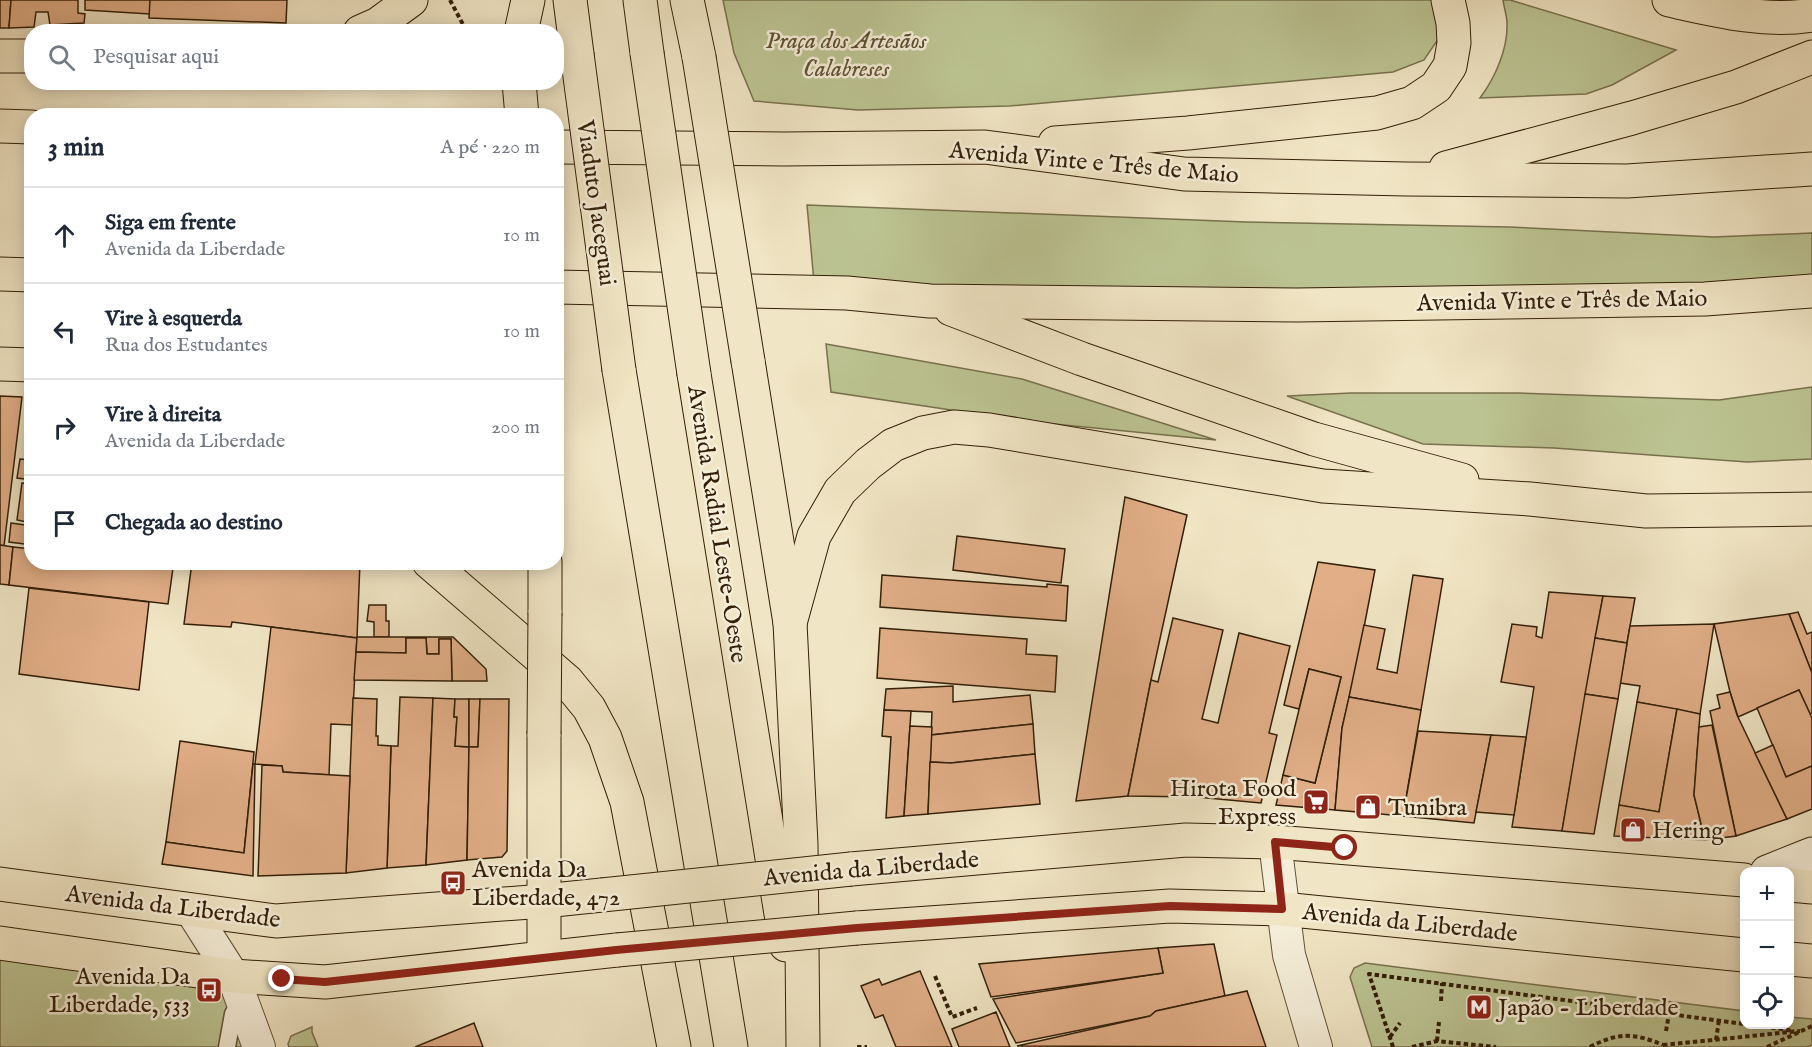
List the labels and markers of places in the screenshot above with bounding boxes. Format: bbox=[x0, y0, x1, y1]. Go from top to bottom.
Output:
place label: Hirota Food Express bbox=[1170, 774, 1296, 833]
supermarket icon: Hirota Food Express bbox=[1301, 787, 1331, 817]
shop icon: Tunibra bbox=[1353, 792, 1383, 822]
place label: Tunibra bbox=[1388, 793, 1468, 824]
shop icon: Hering bbox=[1618, 815, 1648, 845]
place label: Hering bbox=[1652, 816, 1725, 847]
place label: Avenida Da Liberdade, 472 bbox=[471, 855, 620, 914]
bus stop icon: Avenida Da Liberdade, 472 bbox=[438, 868, 468, 898]
place label: Avenida Da Liberdade, 533 bbox=[49, 962, 191, 1021]
bus stop icon: Avenida Da Liberdade, 533 bbox=[194, 975, 224, 1005]
metro station icon: Japão - Liberdade bbox=[1464, 992, 1494, 1022]
place label: Japão - Liberdade bbox=[1495, 993, 1679, 1024]

